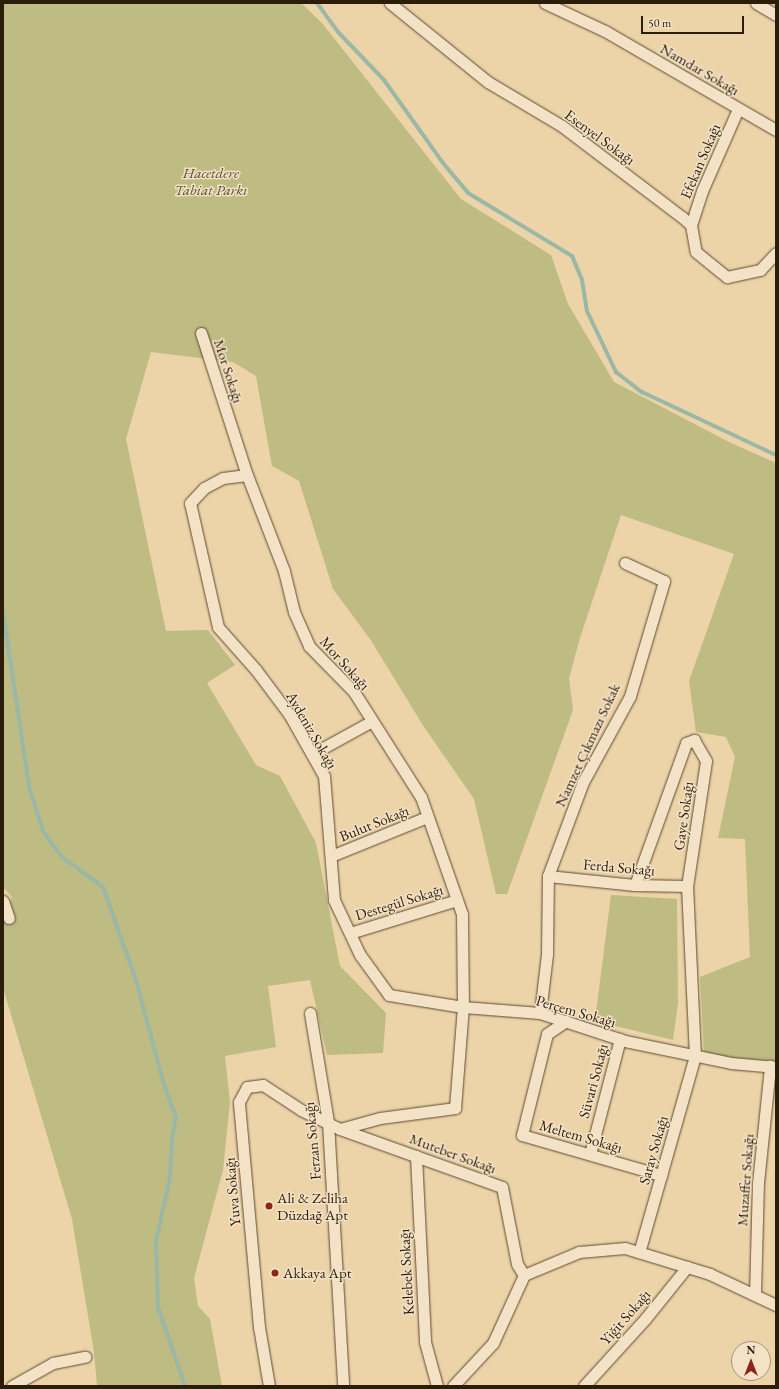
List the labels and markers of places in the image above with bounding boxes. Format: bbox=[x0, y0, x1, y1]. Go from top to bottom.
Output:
place label: Ali & Zeliha Düzdağ Apt bbox=[277, 1188, 348, 1223]
marker: Ali & Zeliha Düzdağ Apt bbox=[264, 1201, 274, 1211]
place label: Akkaya Apt bbox=[283, 1264, 351, 1282]
marker: Akkaya Apt bbox=[270, 1268, 280, 1278]

